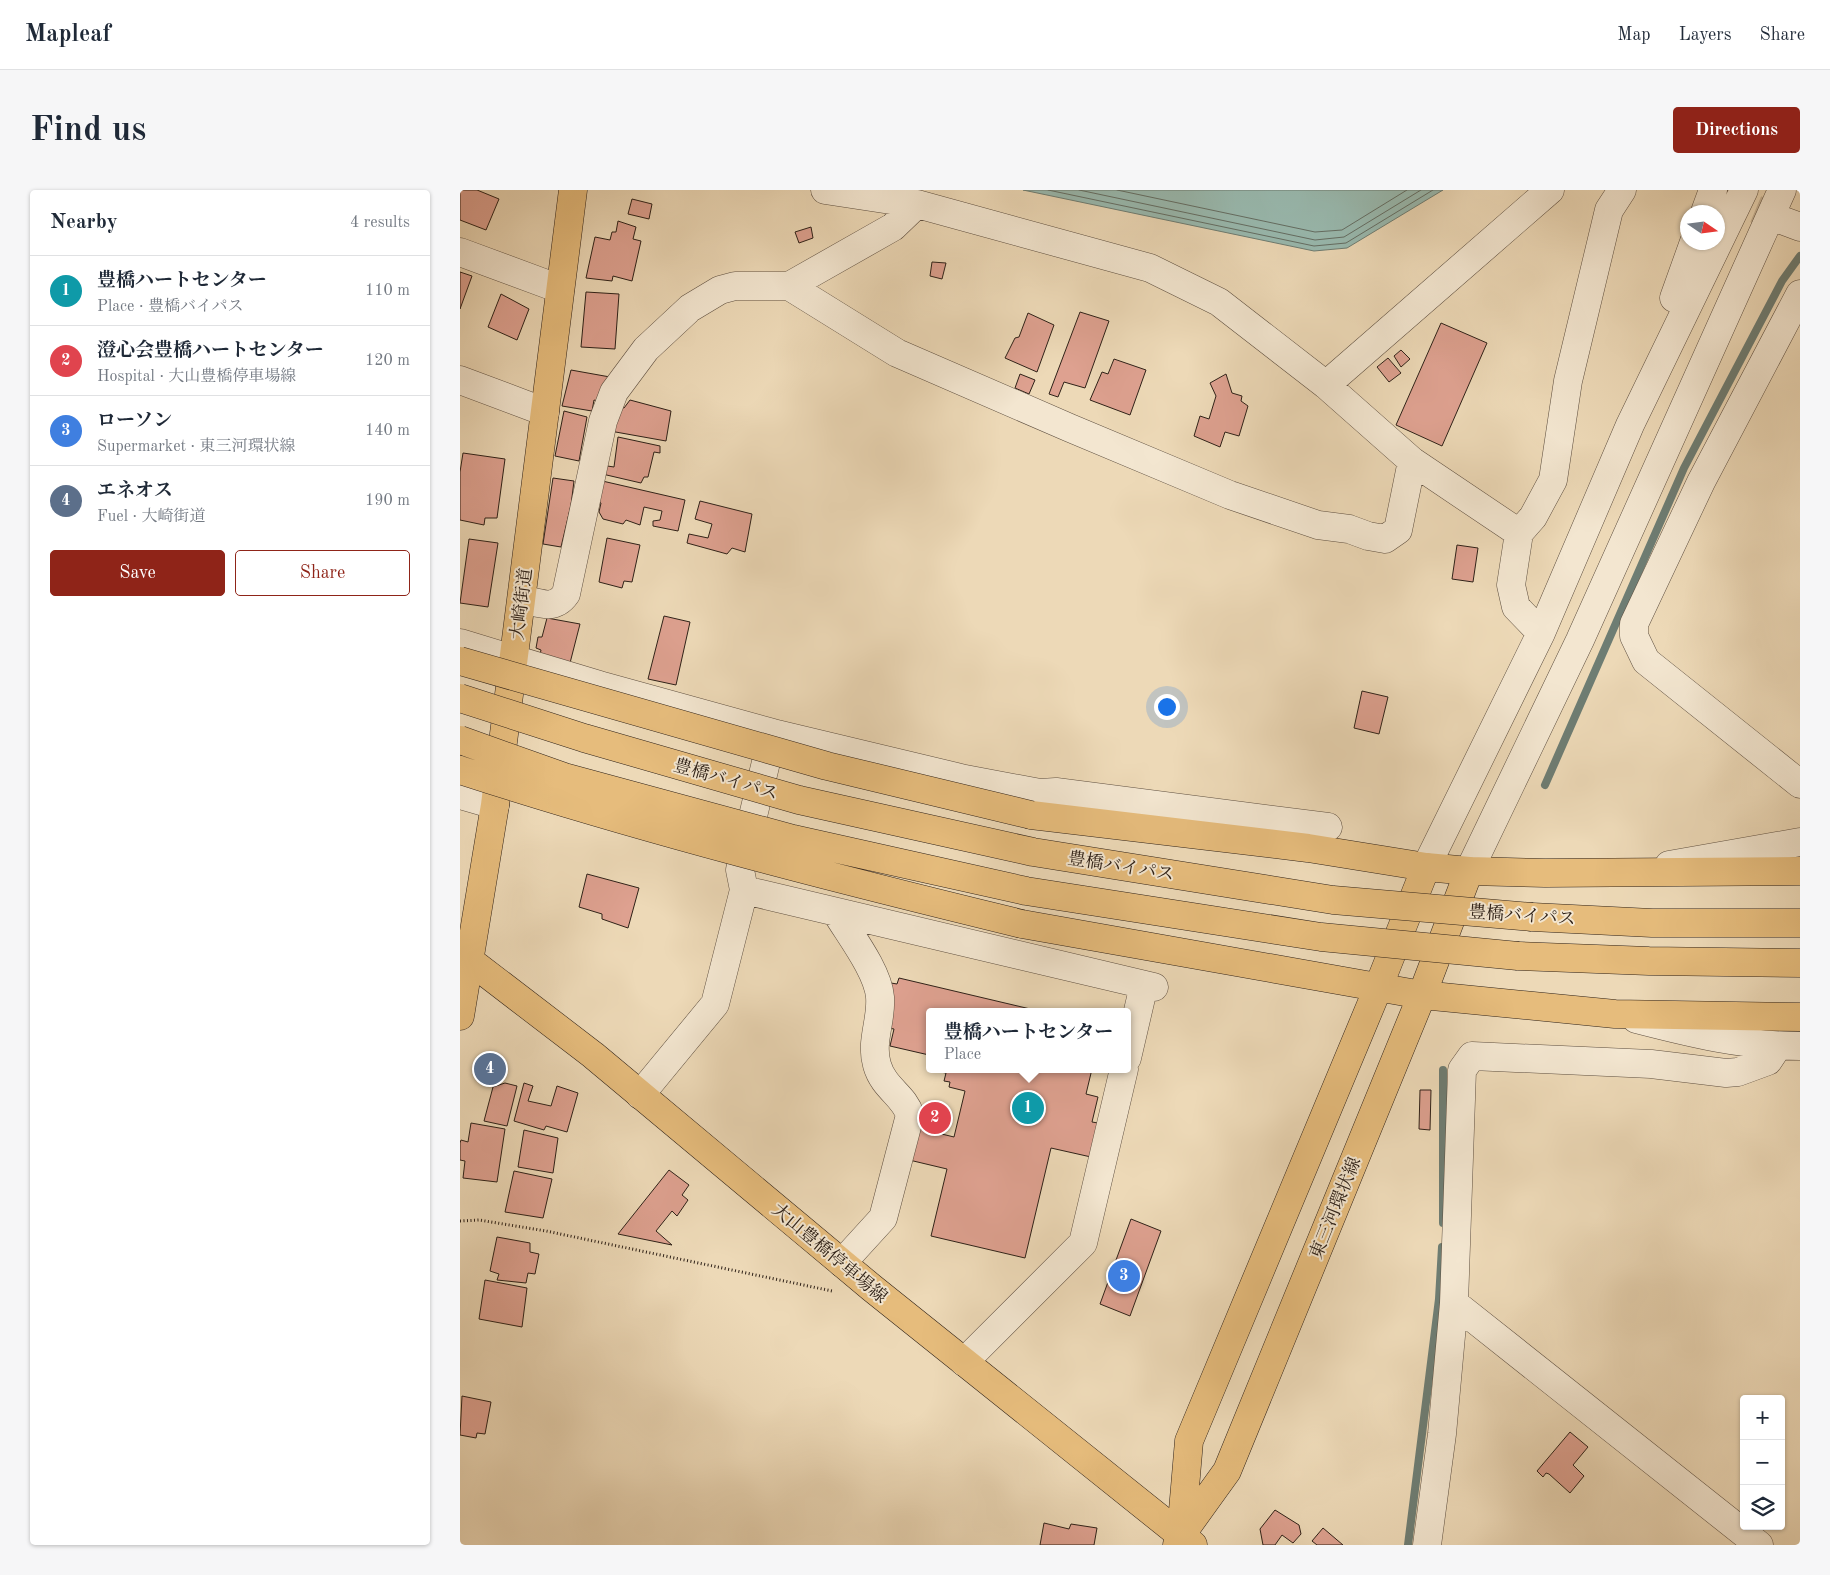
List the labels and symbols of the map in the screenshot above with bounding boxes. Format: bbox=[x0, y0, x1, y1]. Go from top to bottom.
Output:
north arrow bbox=[1680, 205, 1725, 250]
street label: 大崎街道 bbox=[507, 567, 535, 641]
your location bbox=[1154, 694, 1180, 720]
street label: 豊橋バイパス bbox=[672, 755, 780, 803]
street label: 豊橋バイパス bbox=[1066, 848, 1176, 884]
street label: 豊橋バイパス bbox=[1468, 901, 1576, 929]
pin: 4 bbox=[474, 1050, 506, 1088]
pin: 1 bbox=[1012, 1089, 1044, 1127]
pin: 2 bbox=[919, 1099, 951, 1137]
street label: 東三河環状線 bbox=[1305, 1154, 1365, 1262]
street label: 大山豊橋停車場線 bbox=[768, 1199, 892, 1307]
pin: 3 bbox=[1108, 1257, 1140, 1295]

